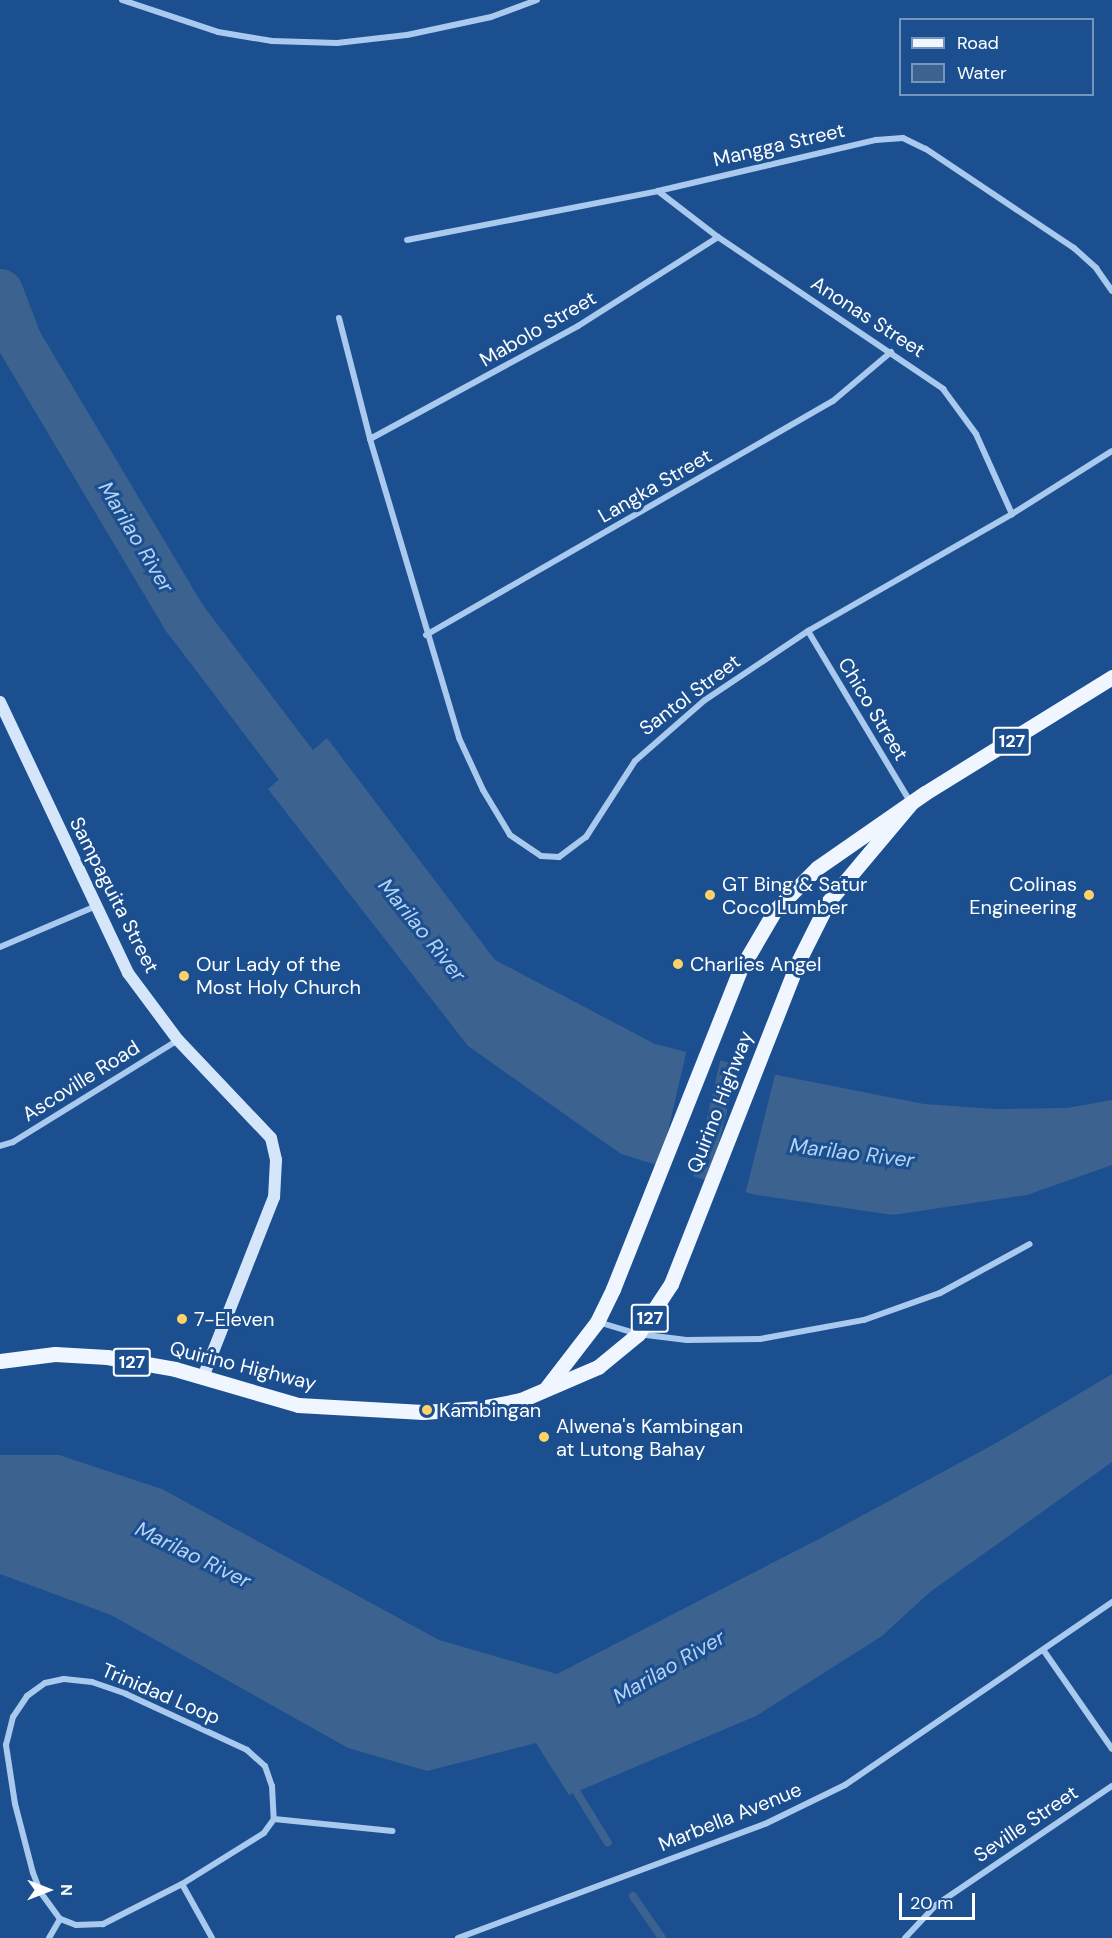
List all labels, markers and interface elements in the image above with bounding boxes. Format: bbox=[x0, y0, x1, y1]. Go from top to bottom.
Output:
legend bbox=[899, 18, 1094, 96]
text: Road bbox=[957, 31, 999, 55]
text: Water bbox=[957, 61, 1007, 85]
street label: Mangga Street bbox=[711, 118, 847, 172]
street label: Anonas Street bbox=[807, 271, 929, 363]
street label: Mabolo Street bbox=[476, 286, 600, 372]
street label: Langka Street bbox=[594, 444, 716, 528]
water label: Marilao River bbox=[93, 477, 179, 597]
street label: Santol Street bbox=[635, 649, 745, 741]
street label: Chico Street bbox=[833, 653, 913, 765]
road number: 127 bbox=[992, 726, 1032, 756]
street label: Sampaguita Street bbox=[64, 813, 164, 977]
place label: GT Bing & Satur Coco Lumber bbox=[722, 872, 867, 919]
place label: Colinas Engineering bbox=[969, 872, 1077, 919]
water label: Marilao River bbox=[373, 873, 471, 987]
marker: GT Bing & Satur Coco Lumber bbox=[703, 888, 717, 902]
marker: Colinas Engineering bbox=[1082, 888, 1096, 902]
place label: Our Lady of the Most Holy Church bbox=[196, 952, 361, 999]
place label: Charlies Angel bbox=[690, 952, 821, 976]
marker: Charlies Angel bbox=[671, 957, 685, 971]
marker: Our Lady of the Most Holy Church bbox=[177, 969, 191, 983]
street label: Quirino Highway bbox=[682, 1028, 758, 1176]
street label: Ascoville Road bbox=[18, 1035, 144, 1127]
water label: Marilao River bbox=[788, 1133, 916, 1173]
road number: 127 bbox=[630, 1303, 670, 1333]
place label: 7-Eleven bbox=[194, 1307, 274, 1331]
marker: 7-Eleven bbox=[175, 1312, 189, 1326]
street label: Quirino Highway bbox=[167, 1336, 319, 1396]
road number: 127 bbox=[112, 1347, 152, 1377]
place label: Kambingan bbox=[439, 1398, 541, 1422]
marker: Kambingan bbox=[420, 1403, 434, 1417]
place label: Alwena's Kambingan at Lutong Bahay bbox=[556, 1414, 743, 1461]
marker: Alwena's Kambingan at Lutong Bahay bbox=[537, 1430, 551, 1444]
water label: Marilao River bbox=[131, 1516, 255, 1594]
water label: Marilao River bbox=[608, 1625, 730, 1709]
street label: Trinidad Loop bbox=[98, 1658, 224, 1730]
street label: Marbella Avenue bbox=[655, 1777, 805, 1857]
street label: Seville Street bbox=[969, 1780, 1083, 1868]
north arrow bbox=[18, 1860, 78, 1920]
scale bar bbox=[902, 1881, 978, 1919]
text: N bbox=[56, 1884, 77, 1896]
text: 20 m bbox=[910, 1891, 953, 1915]

